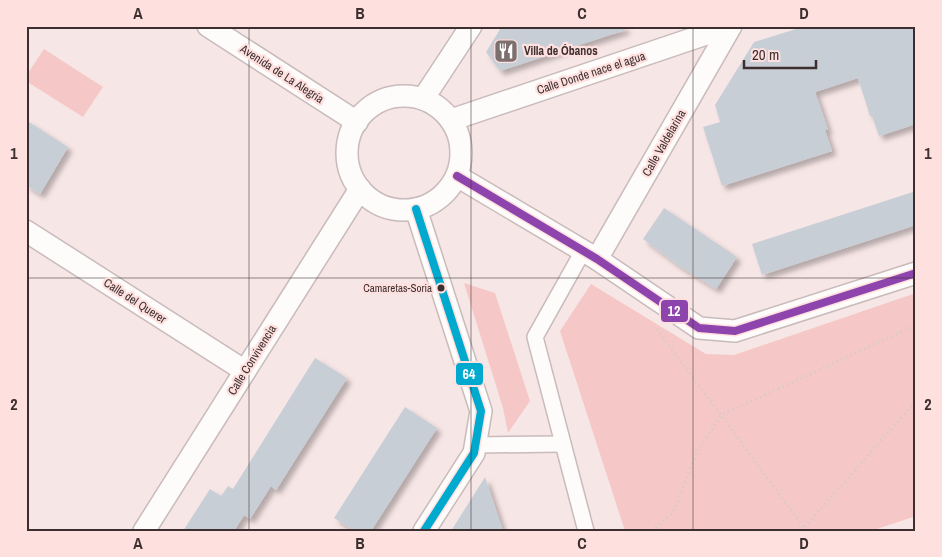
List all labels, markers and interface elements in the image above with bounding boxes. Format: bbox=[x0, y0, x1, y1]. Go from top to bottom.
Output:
text: A bbox=[133, 2, 143, 24]
text: B bbox=[355, 2, 365, 24]
text: C bbox=[577, 2, 587, 24]
text: D bbox=[799, 2, 809, 24]
restaurant icon: Villa de Óbanos bbox=[493, 38, 519, 64]
scale bar bbox=[744, 38, 817, 70]
street label: Avenida de La Alegría bbox=[236, 40, 327, 107]
place label: Villa de Óbanos bbox=[524, 43, 598, 59]
text: 20 m bbox=[752, 44, 779, 65]
street label: Calle Donde nace el agua bbox=[535, 48, 648, 98]
street label: Calle Valdelarina bbox=[639, 106, 690, 179]
text: 1 bbox=[10, 142, 18, 164]
text: 1 bbox=[924, 142, 932, 164]
street label: Calle del Querer bbox=[101, 275, 170, 328]
place label: Camaretas-Soria bbox=[363, 281, 432, 295]
marker: Camaretas-Soria bbox=[436, 283, 446, 293]
line badge: 12 bbox=[660, 299, 689, 323]
text: 12 bbox=[668, 302, 680, 320]
street label: Calle Convivencia bbox=[224, 321, 280, 398]
line badge: 64 bbox=[455, 362, 484, 386]
text: 64 bbox=[463, 365, 476, 383]
text: 2 bbox=[10, 393, 18, 415]
text: 2 bbox=[924, 393, 932, 415]
text: A bbox=[133, 532, 143, 554]
text: B bbox=[355, 532, 365, 554]
text: C bbox=[577, 532, 587, 554]
text: D bbox=[799, 532, 809, 554]

